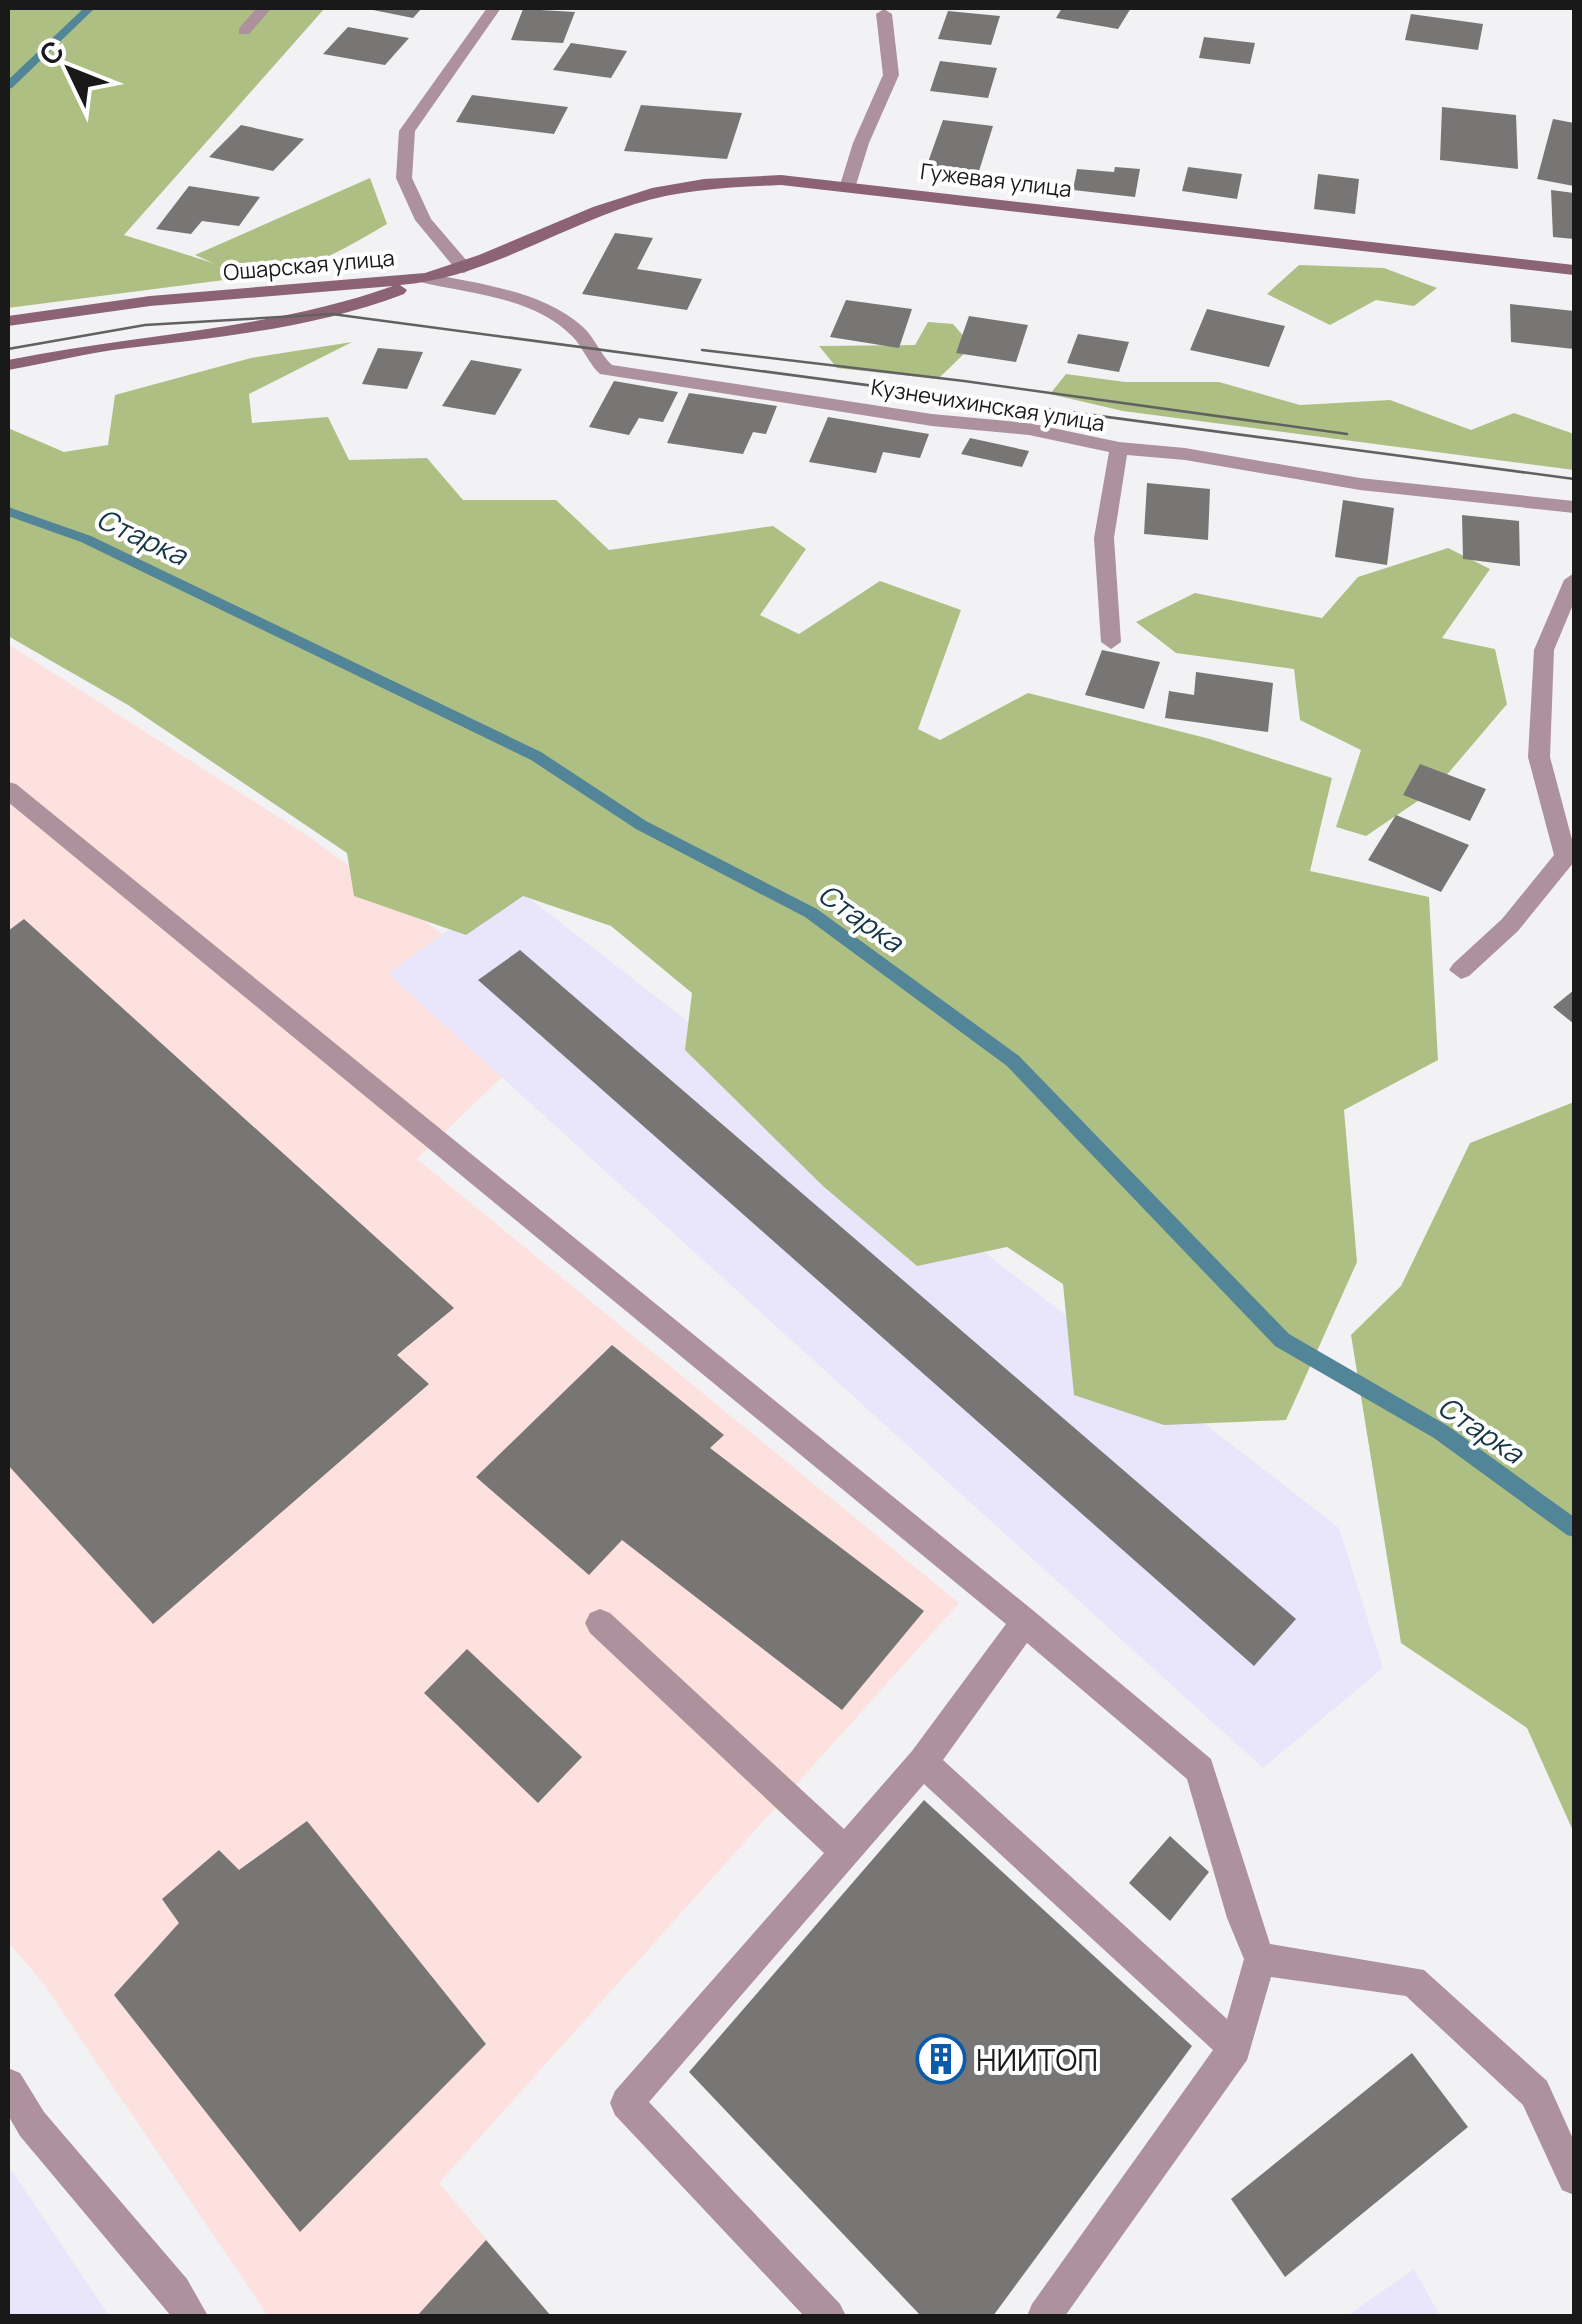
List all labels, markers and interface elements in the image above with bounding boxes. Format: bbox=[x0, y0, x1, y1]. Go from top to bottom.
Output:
north arrow bbox=[20, 20, 120, 120]
text: С bbox=[30, 32, 72, 73]
street label: Гужевая улица bbox=[919, 156, 1073, 204]
street label: Ошарская улица bbox=[222, 243, 396, 287]
street label: Кузнечихинская улица bbox=[869, 372, 1107, 438]
water label: Старка bbox=[91, 499, 194, 574]
water label: Старка bbox=[811, 874, 912, 961]
water label: Старка bbox=[1431, 1387, 1532, 1472]
building icon: НИИТОП bbox=[915, 2033, 967, 2085]
place label: НИИТОП bbox=[976, 2039, 1098, 2080]

